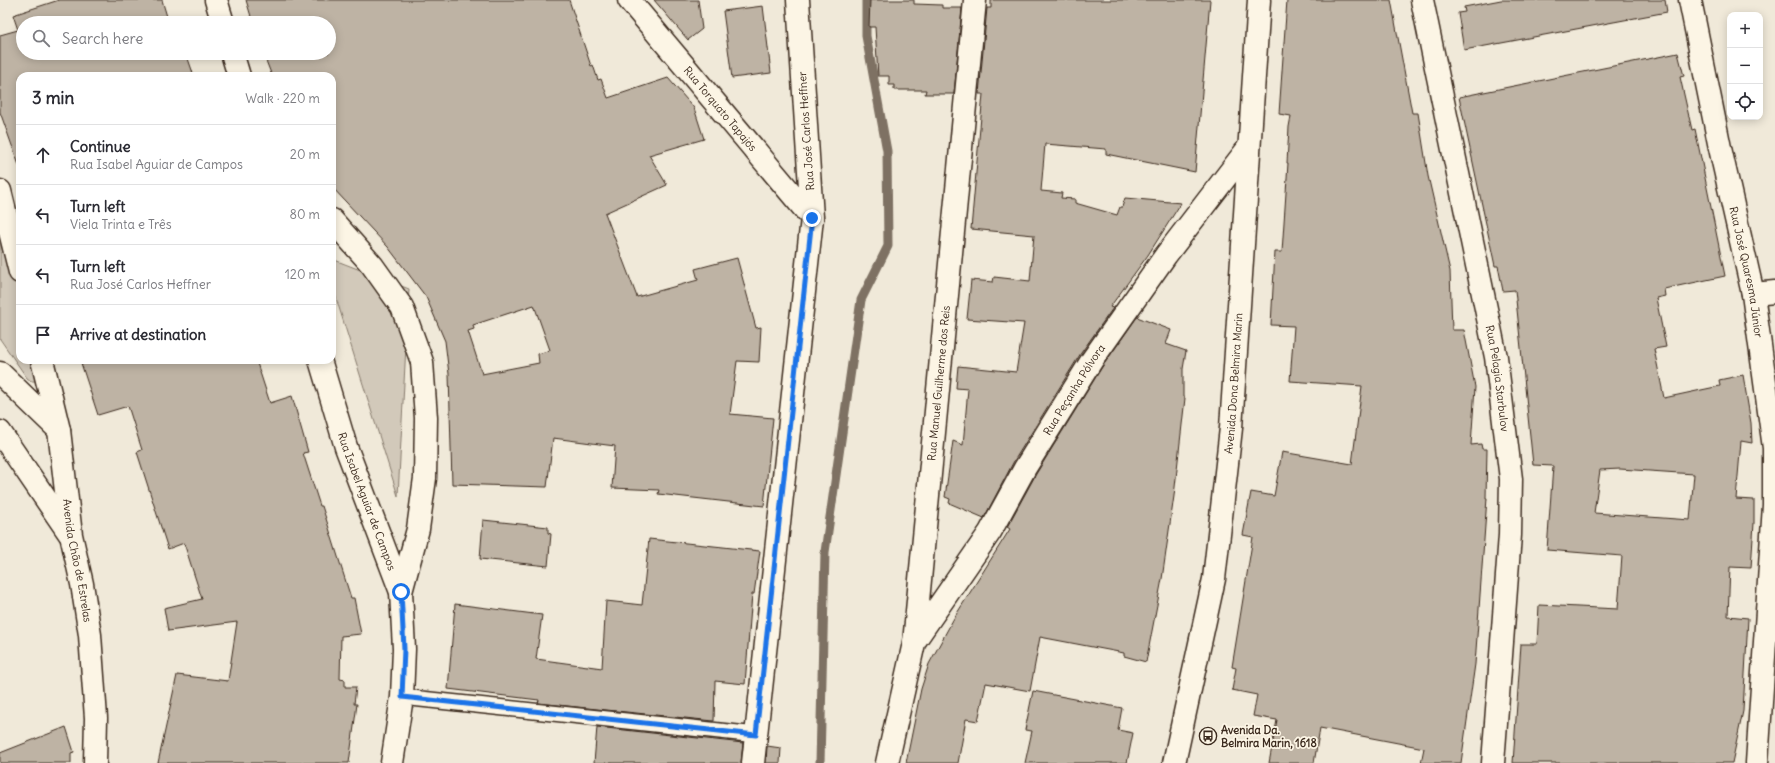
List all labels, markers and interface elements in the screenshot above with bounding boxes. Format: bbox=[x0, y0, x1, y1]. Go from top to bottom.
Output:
map controls bbox=[1727, 12, 1763, 120]
button: + bbox=[1727, 12, 1763, 48]
search box bbox=[16, 16, 336, 60]
icon: search bbox=[30, 27, 52, 49]
text: Search here bbox=[62, 29, 143, 48]
button: − bbox=[1727, 48, 1763, 84]
street label: Rua Torquato Tapajós bbox=[681, 63, 760, 154]
street label: Rua José Carlos Heffner bbox=[795, 70, 817, 191]
button: locate bbox=[1727, 84, 1763, 120]
text: 3 min bbox=[32, 87, 74, 109]
text: Walk · 220 m bbox=[245, 90, 320, 107]
text: Continue bbox=[70, 137, 131, 156]
icon: ahead bbox=[32, 144, 54, 166]
text: 20 m bbox=[290, 146, 320, 163]
text: Rua Isabel Aguiar de Campos bbox=[70, 156, 243, 173]
text: Turn left bbox=[70, 197, 125, 216]
icon: left bbox=[32, 204, 54, 226]
street label: Rua José Quaresma Júnior bbox=[1726, 205, 1766, 339]
text: 80 m bbox=[289, 206, 320, 223]
route end bbox=[803, 209, 821, 227]
text: Viela Trinta e Três bbox=[70, 216, 172, 233]
text: Turn left bbox=[70, 257, 125, 276]
icon: left bbox=[32, 264, 54, 286]
text: 120 m bbox=[285, 266, 320, 283]
text: Rua José Carlos Heffner bbox=[70, 276, 211, 293]
street label: Rua Manuel Guilherme dos Reis bbox=[924, 305, 953, 461]
street label: Avenida Dona Belmira Marin bbox=[1221, 312, 1246, 455]
icon: arrive bbox=[32, 324, 54, 346]
street label: Rua Pelagia Starbulov bbox=[1483, 324, 1512, 433]
text: Arrive at destination bbox=[70, 325, 206, 344]
street label: Rua Peçanha Pólvora bbox=[1040, 341, 1108, 438]
street label: Rua Isabel Aguiar de Campos bbox=[335, 431, 399, 572]
street label: Avenida Chão de Estrelas bbox=[60, 498, 95, 623]
route start bbox=[392, 583, 410, 601]
place label: Avenida Da. Belmira Marin, 1618 bbox=[1221, 723, 1317, 750]
bus stop icon: Avenida Da. Belmira Marin, 1618 bbox=[1198, 726, 1218, 746]

